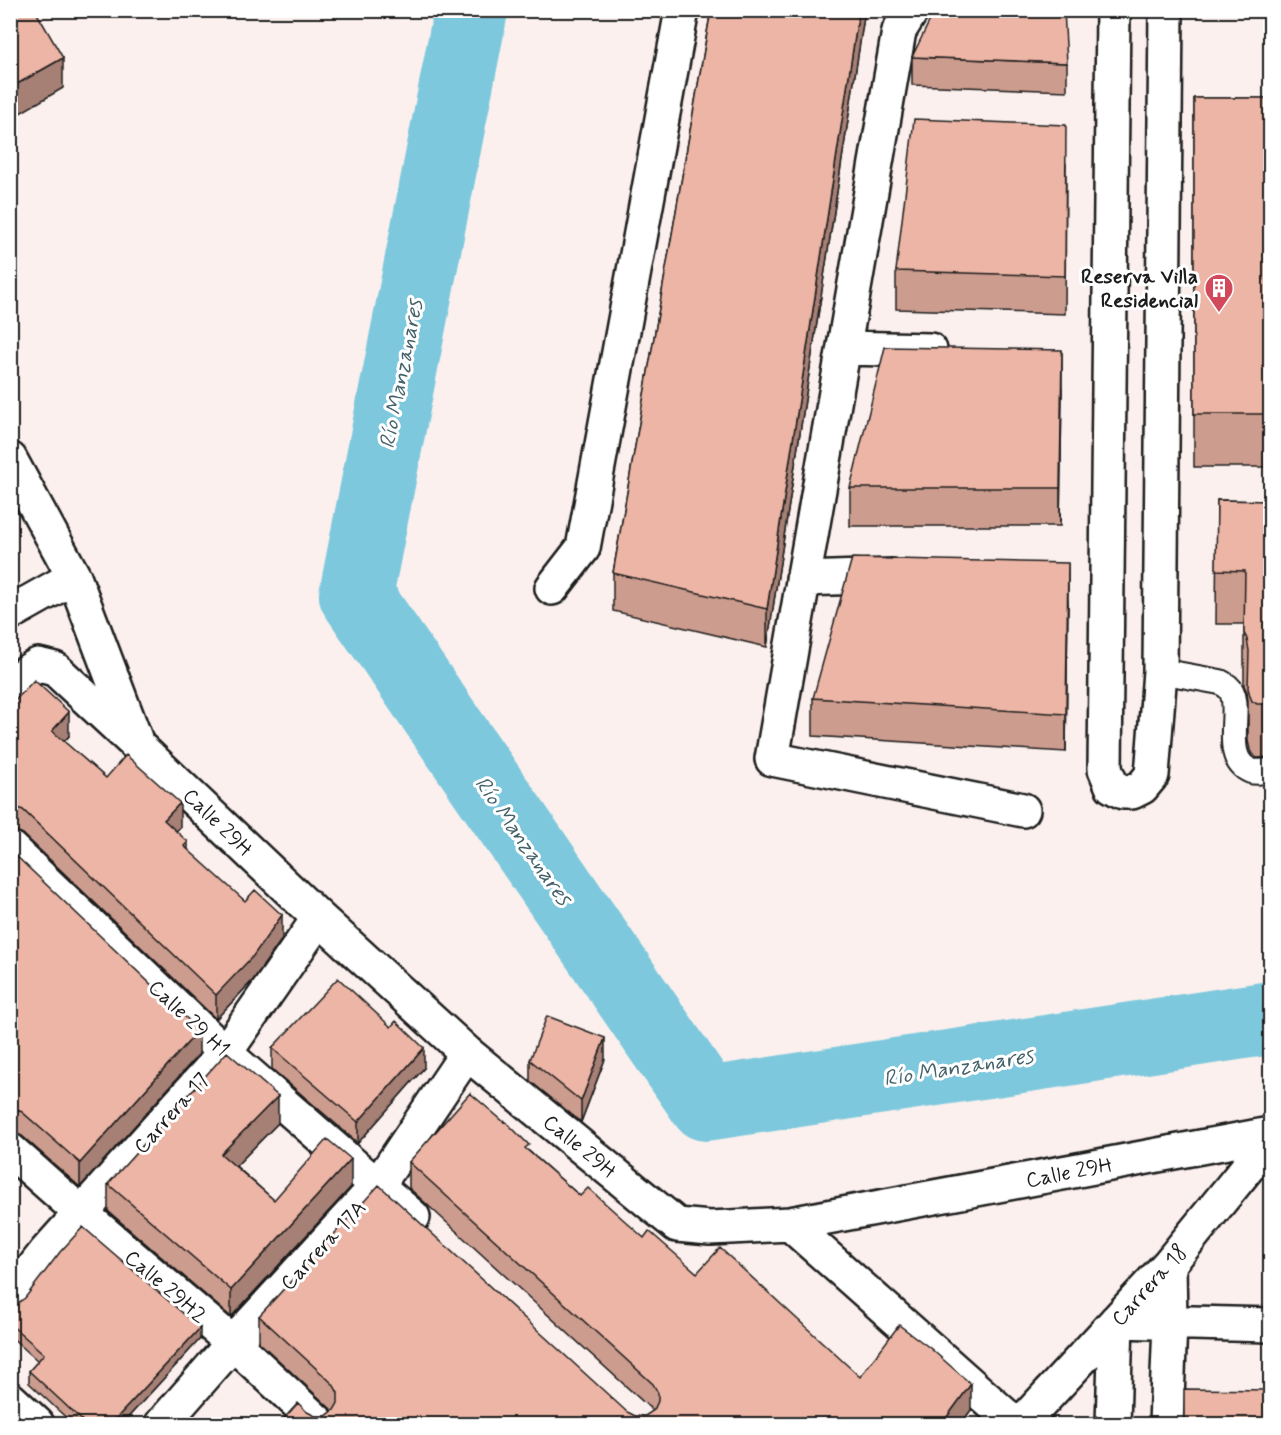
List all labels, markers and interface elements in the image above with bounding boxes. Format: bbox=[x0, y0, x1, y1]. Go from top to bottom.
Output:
place label: Reserva Villa Residencial bbox=[1081, 263, 1198, 315]
building icon: Reserva Villa Residencial bbox=[1203, 272, 1235, 314]
water label: Río Manzanares bbox=[374, 295, 431, 451]
water label: Río Manzanares bbox=[468, 771, 578, 913]
street label: Calle 29H bbox=[176, 782, 258, 863]
street label: Calle 29 H1 bbox=[142, 974, 235, 1063]
water label: Río Manzanares bbox=[882, 1042, 1037, 1094]
street label: Carrera 17 bbox=[128, 1067, 216, 1160]
street label: Calle 29H bbox=[537, 1108, 622, 1185]
street label: Calle 29H bbox=[1024, 1151, 1115, 1195]
street label: Carrera 17A bbox=[275, 1194, 373, 1297]
street label: Carrera 18 bbox=[1106, 1239, 1194, 1333]
street label: Calle 29H2 bbox=[118, 1244, 213, 1330]

